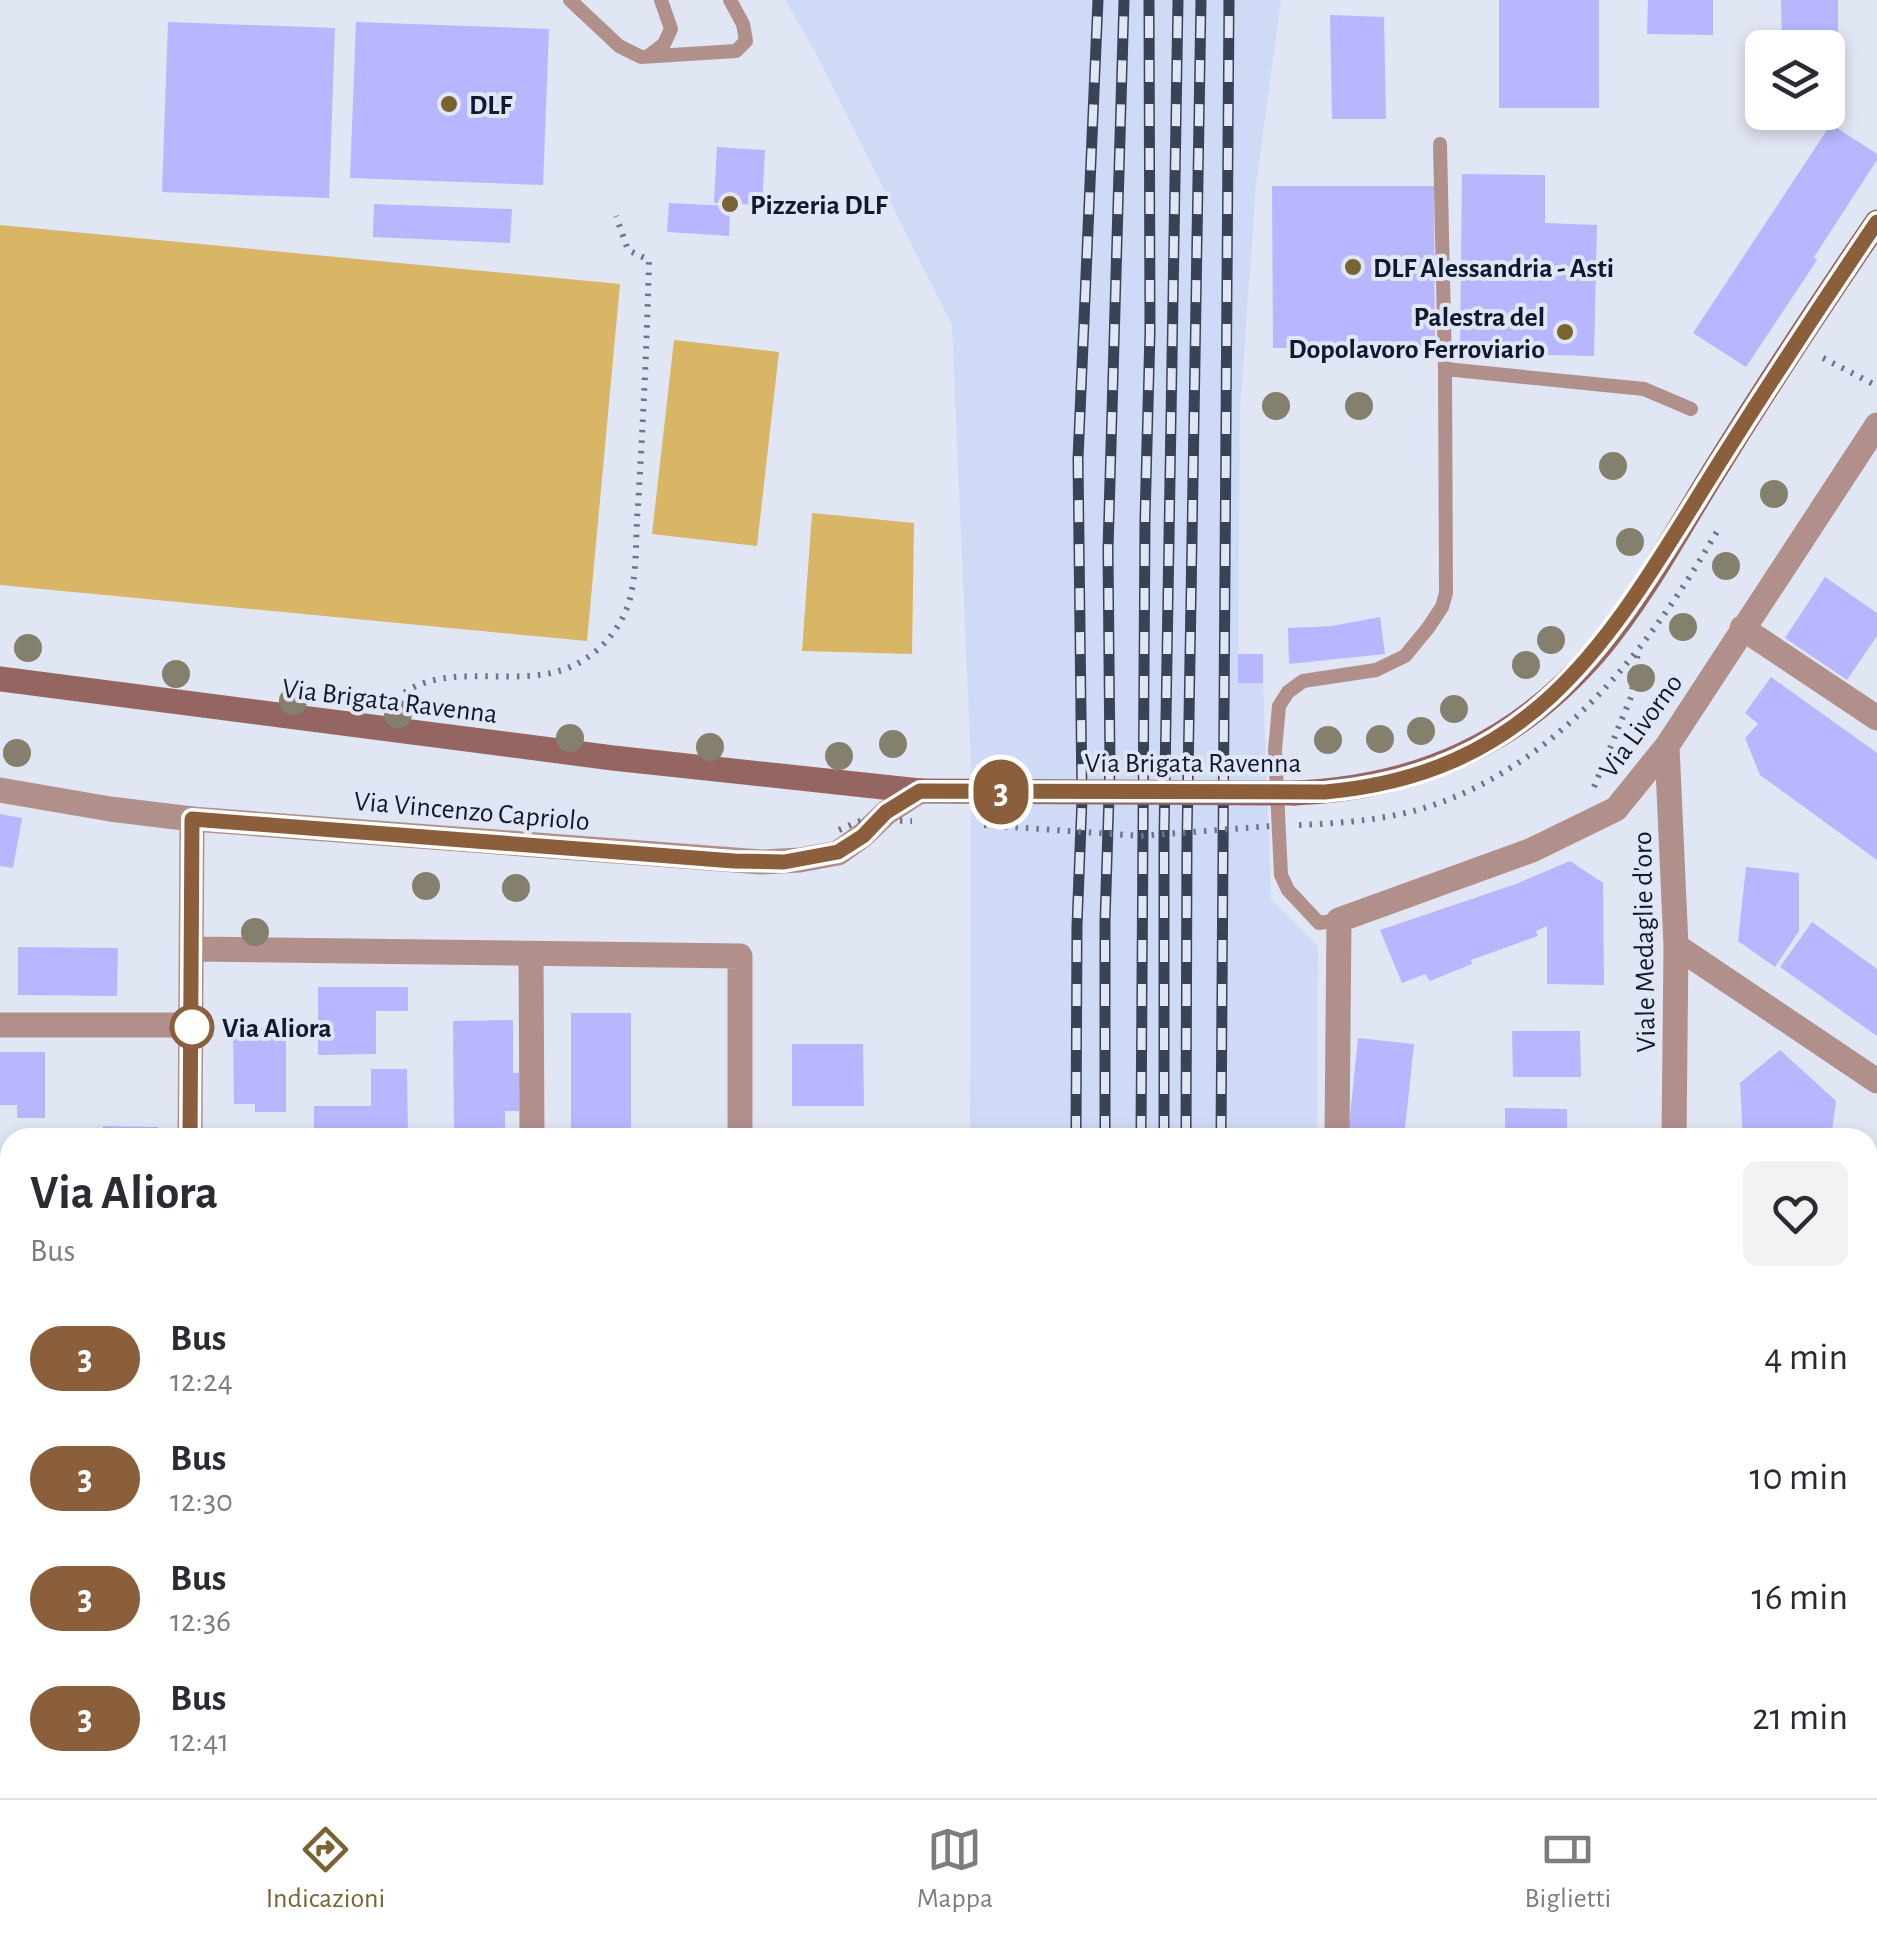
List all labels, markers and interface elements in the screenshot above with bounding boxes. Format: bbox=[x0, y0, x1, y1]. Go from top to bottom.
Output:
map controls bbox=[1745, 30, 1845, 130]
button: layers bbox=[1745, 30, 1845, 130]
place label: DLF bbox=[469, 92, 513, 120]
marker: DLF bbox=[438, 93, 460, 115]
place label: Pizzeria DLF bbox=[750, 192, 889, 220]
marker: Pizzeria DLF bbox=[719, 193, 741, 215]
place label: DLF Alessandria - Asti bbox=[1373, 255, 1614, 283]
marker: DLF Alessandria - Asti bbox=[1342, 256, 1364, 278]
place label: Palestra del Dopolavoro Ferroviario bbox=[1288, 304, 1545, 364]
marker: Palestra del Dopolavoro Ferroviario bbox=[1554, 321, 1576, 343]
street label: Via Livorno bbox=[1595, 669, 1688, 783]
street label: Via Brigata Ravenna bbox=[280, 675, 499, 729]
street label: Via Brigata Ravenna bbox=[1085, 750, 1301, 778]
line badge: 3 bbox=[968, 760, 1034, 824]
text: 3 bbox=[993, 775, 1009, 810]
street label: Via Vincenzo Capriolo bbox=[353, 788, 591, 836]
street label: Viale Medaglie d'oro bbox=[1629, 831, 1661, 1053]
marker: Via Aliora bbox=[171, 1006, 213, 1048]
place label: Via Aliora bbox=[222, 1015, 332, 1043]
button: heart bbox=[1743, 1161, 1848, 1266]
text: Via Aliora bbox=[30, 1170, 218, 1218]
text: Bus bbox=[30, 1235, 75, 1267]
text: Bus bbox=[170, 1320, 226, 1358]
text: 4 min bbox=[1764, 1339, 1848, 1377]
text: 3 bbox=[77, 1341, 93, 1376]
text: 12:24 bbox=[170, 1365, 233, 1397]
text: Bus bbox=[170, 1440, 226, 1478]
text: 10 min bbox=[1749, 1459, 1848, 1497]
text: 3 bbox=[77, 1461, 93, 1496]
text: 12:30 bbox=[170, 1485, 233, 1517]
text: Bus bbox=[170, 1560, 226, 1598]
text: 16 min bbox=[1752, 1579, 1848, 1617]
text: 3 bbox=[77, 1581, 93, 1616]
text: 12:36 bbox=[170, 1605, 231, 1637]
text: Bus bbox=[170, 1680, 226, 1718]
text: 21 min bbox=[1752, 1699, 1848, 1737]
text: 3 bbox=[77, 1701, 93, 1736]
text: 12:41 bbox=[170, 1725, 229, 1757]
tab: Indicazioni bbox=[266, 1822, 385, 1916]
tab: Mappa bbox=[917, 1822, 993, 1916]
tab: Biglietti bbox=[1525, 1822, 1611, 1916]

